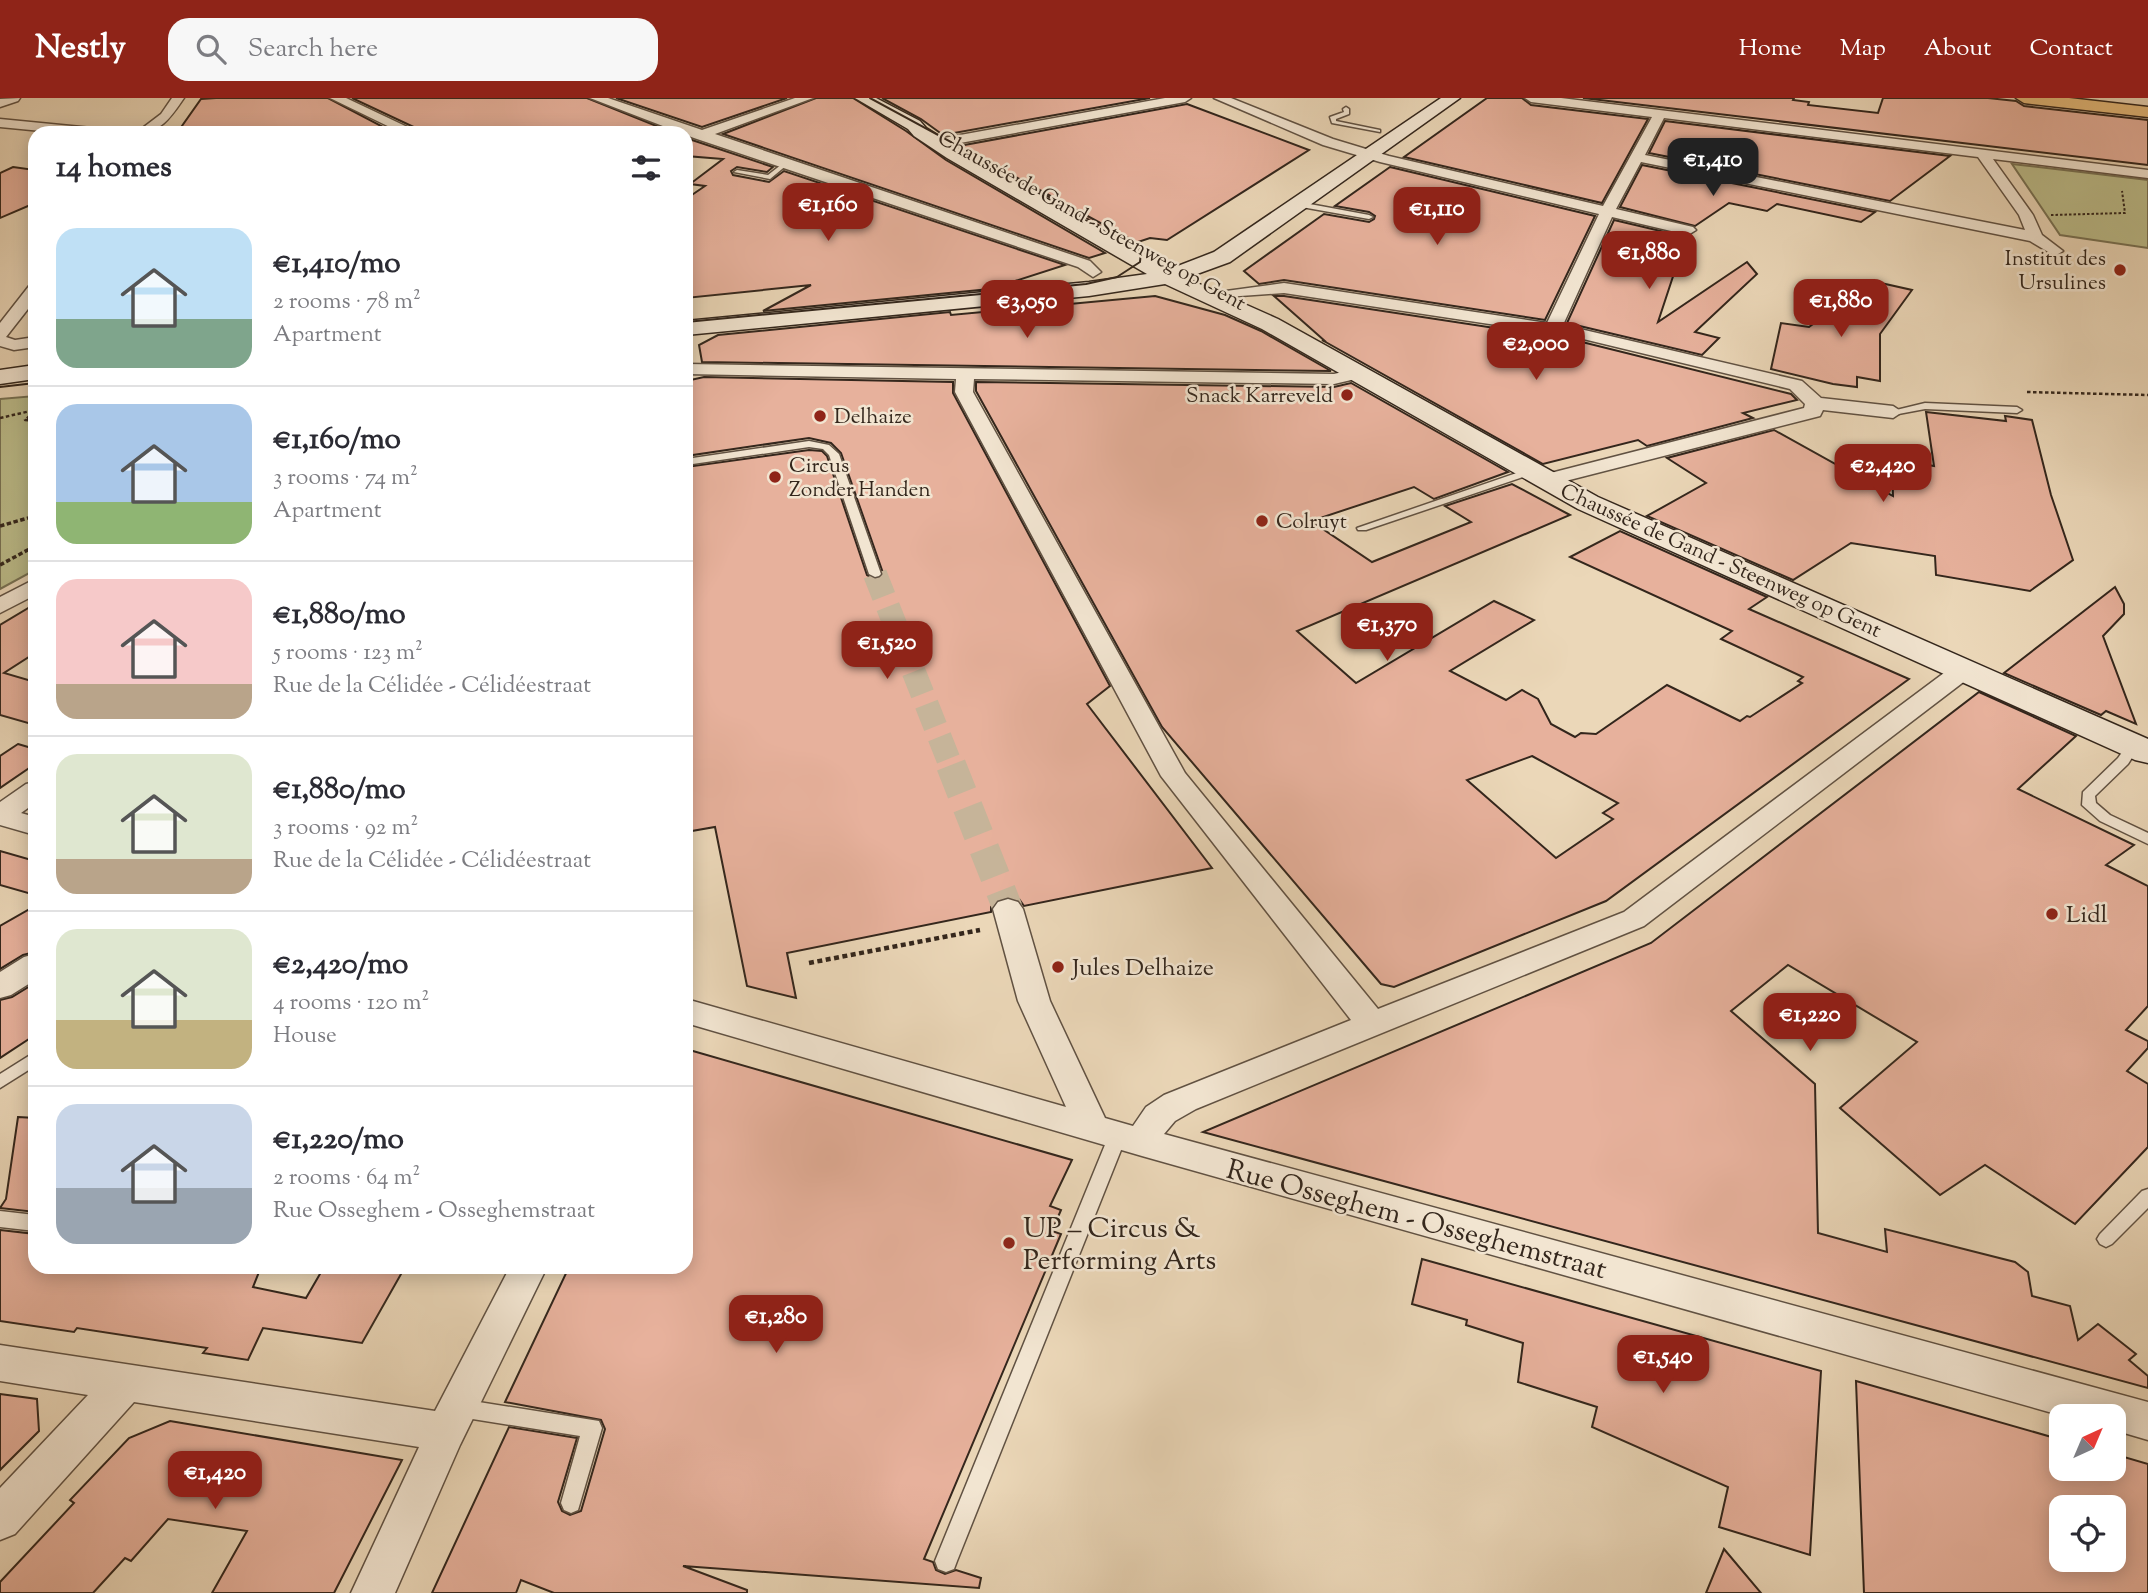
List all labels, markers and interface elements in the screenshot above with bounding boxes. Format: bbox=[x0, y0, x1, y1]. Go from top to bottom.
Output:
search box bbox=[168, 18, 658, 81]
text: Nestly bbox=[35, 25, 126, 73]
icon: search bbox=[192, 30, 230, 68]
text: Search here bbox=[248, 31, 378, 68]
text: Home bbox=[1739, 32, 1802, 66]
text: Map bbox=[1840, 32, 1886, 66]
text: About bbox=[1924, 32, 1991, 66]
text: Contact bbox=[2029, 32, 2113, 66]
street label: Chaussée de Gand - Steenweg op Gent bbox=[931, 124, 1251, 319]
pin: €1,410 bbox=[1656, 139, 1770, 198]
text: €1,410 bbox=[1683, 144, 1743, 177]
text: 14 homes bbox=[56, 147, 172, 190]
icon: filters bbox=[627, 149, 665, 187]
pin: €1,160 bbox=[771, 184, 885, 243]
pin: €1,110 bbox=[1380, 188, 1494, 247]
text: €1,160 bbox=[798, 189, 858, 222]
text: €1,110 bbox=[1409, 193, 1465, 226]
pin: €1,880 bbox=[1592, 232, 1706, 291]
text: €1,880 bbox=[1618, 237, 1680, 270]
text: €1,410/mo bbox=[273, 243, 401, 286]
place label: Institut des Ursulines bbox=[2005, 245, 2106, 299]
icon: home bbox=[112, 256, 196, 340]
marker: Institut des Ursulines bbox=[2112, 262, 2128, 278]
pin: €3,050 bbox=[970, 280, 1084, 340]
pin: €1,880 bbox=[1784, 280, 1898, 339]
text: €1,880 bbox=[1810, 285, 1872, 318]
text: 2 rooms · 78 m² bbox=[273, 286, 421, 319]
text: €3,050 bbox=[997, 286, 1057, 319]
text: Apartment bbox=[273, 319, 382, 352]
pin: €2,000 bbox=[1479, 322, 1593, 382]
text: €2,000 bbox=[1503, 328, 1569, 361]
place label: Snack Karreveld bbox=[1186, 382, 1333, 412]
marker: Snack Karreveld bbox=[1339, 387, 1355, 403]
place label: Delhaize bbox=[834, 403, 912, 433]
marker: Delhaize bbox=[812, 408, 828, 424]
text: €1,160/mo bbox=[273, 419, 401, 462]
icon: home bbox=[112, 432, 196, 516]
pin: €2,420 bbox=[1826, 444, 1940, 504]
text: €2,420 bbox=[1851, 450, 1915, 483]
place label: Circus Zonder Handen bbox=[789, 452, 931, 506]
text: 3 rooms · 74 m² bbox=[273, 462, 418, 495]
marker: Circus Zonder Handen bbox=[767, 469, 783, 485]
street label: Chaussée de Gand - Steenweg op Gent bbox=[1555, 477, 1886, 646]
text: Apartment bbox=[273, 495, 382, 528]
place label: Colruyt bbox=[1276, 508, 1347, 538]
marker: Colruyt bbox=[1254, 513, 1270, 529]
text: €1,880/mo bbox=[273, 594, 406, 637]
pin: €1,370 bbox=[1330, 603, 1444, 663]
icon: home bbox=[112, 607, 196, 691]
text: €1,370 bbox=[1357, 609, 1417, 642]
pin: €1,520 bbox=[830, 622, 944, 681]
text: €1,520 bbox=[858, 627, 916, 660]
text: 5 rooms · 123 m² bbox=[273, 637, 423, 670]
text: Rue de la Célidée - Célidéestraat bbox=[273, 670, 591, 703]
text: €1,880/mo bbox=[273, 769, 406, 812]
icon: home bbox=[112, 782, 196, 866]
text: 3 rooms · 92 m² bbox=[273, 812, 418, 845]
text: Rue de la Célidée - Célidéestraat bbox=[273, 845, 591, 878]
place label: Lidl bbox=[2066, 899, 2108, 933]
marker: Lidl bbox=[2044, 906, 2060, 922]
text: €2,420/mo bbox=[273, 944, 408, 987]
place label: Jules Delhaize bbox=[1070, 952, 1214, 986]
icon: home bbox=[112, 957, 196, 1041]
marker: Jules Delhaize bbox=[1050, 959, 1066, 975]
text: 4 rooms · 120 m² bbox=[273, 987, 429, 1020]
pin: €1,220 bbox=[1753, 993, 1867, 1053]
text: €1,220 bbox=[1779, 999, 1841, 1032]
text: House bbox=[273, 1020, 337, 1053]
text: €1,220/mo bbox=[273, 1119, 404, 1162]
icon: home bbox=[112, 1132, 196, 1216]
street label: Rue Osseghem - Osseghemstraat bbox=[1222, 1151, 1611, 1291]
text: 2 rooms · 64 m² bbox=[273, 1162, 420, 1195]
text: Rue Osseghem - Osseghemstraat bbox=[273, 1195, 595, 1228]
place label: UP – Circus & Performing Arts bbox=[1023, 1210, 1216, 1282]
marker: UP – Circus & Performing Arts bbox=[1001, 1235, 1017, 1251]
pin: €1,280 bbox=[719, 1296, 833, 1355]
text: €1,280 bbox=[745, 1301, 807, 1334]
pin: €1,540 bbox=[1606, 1336, 1720, 1395]
text: €1,540 bbox=[1633, 1341, 1693, 1374]
north arrow bbox=[2049, 1404, 2126, 1480]
map controls bbox=[2049, 1404, 2126, 1572]
pin: €1,420 bbox=[158, 1452, 272, 1511]
text: €1,420 bbox=[184, 1457, 246, 1490]
button: locate bbox=[2049, 1495, 2126, 1572]

